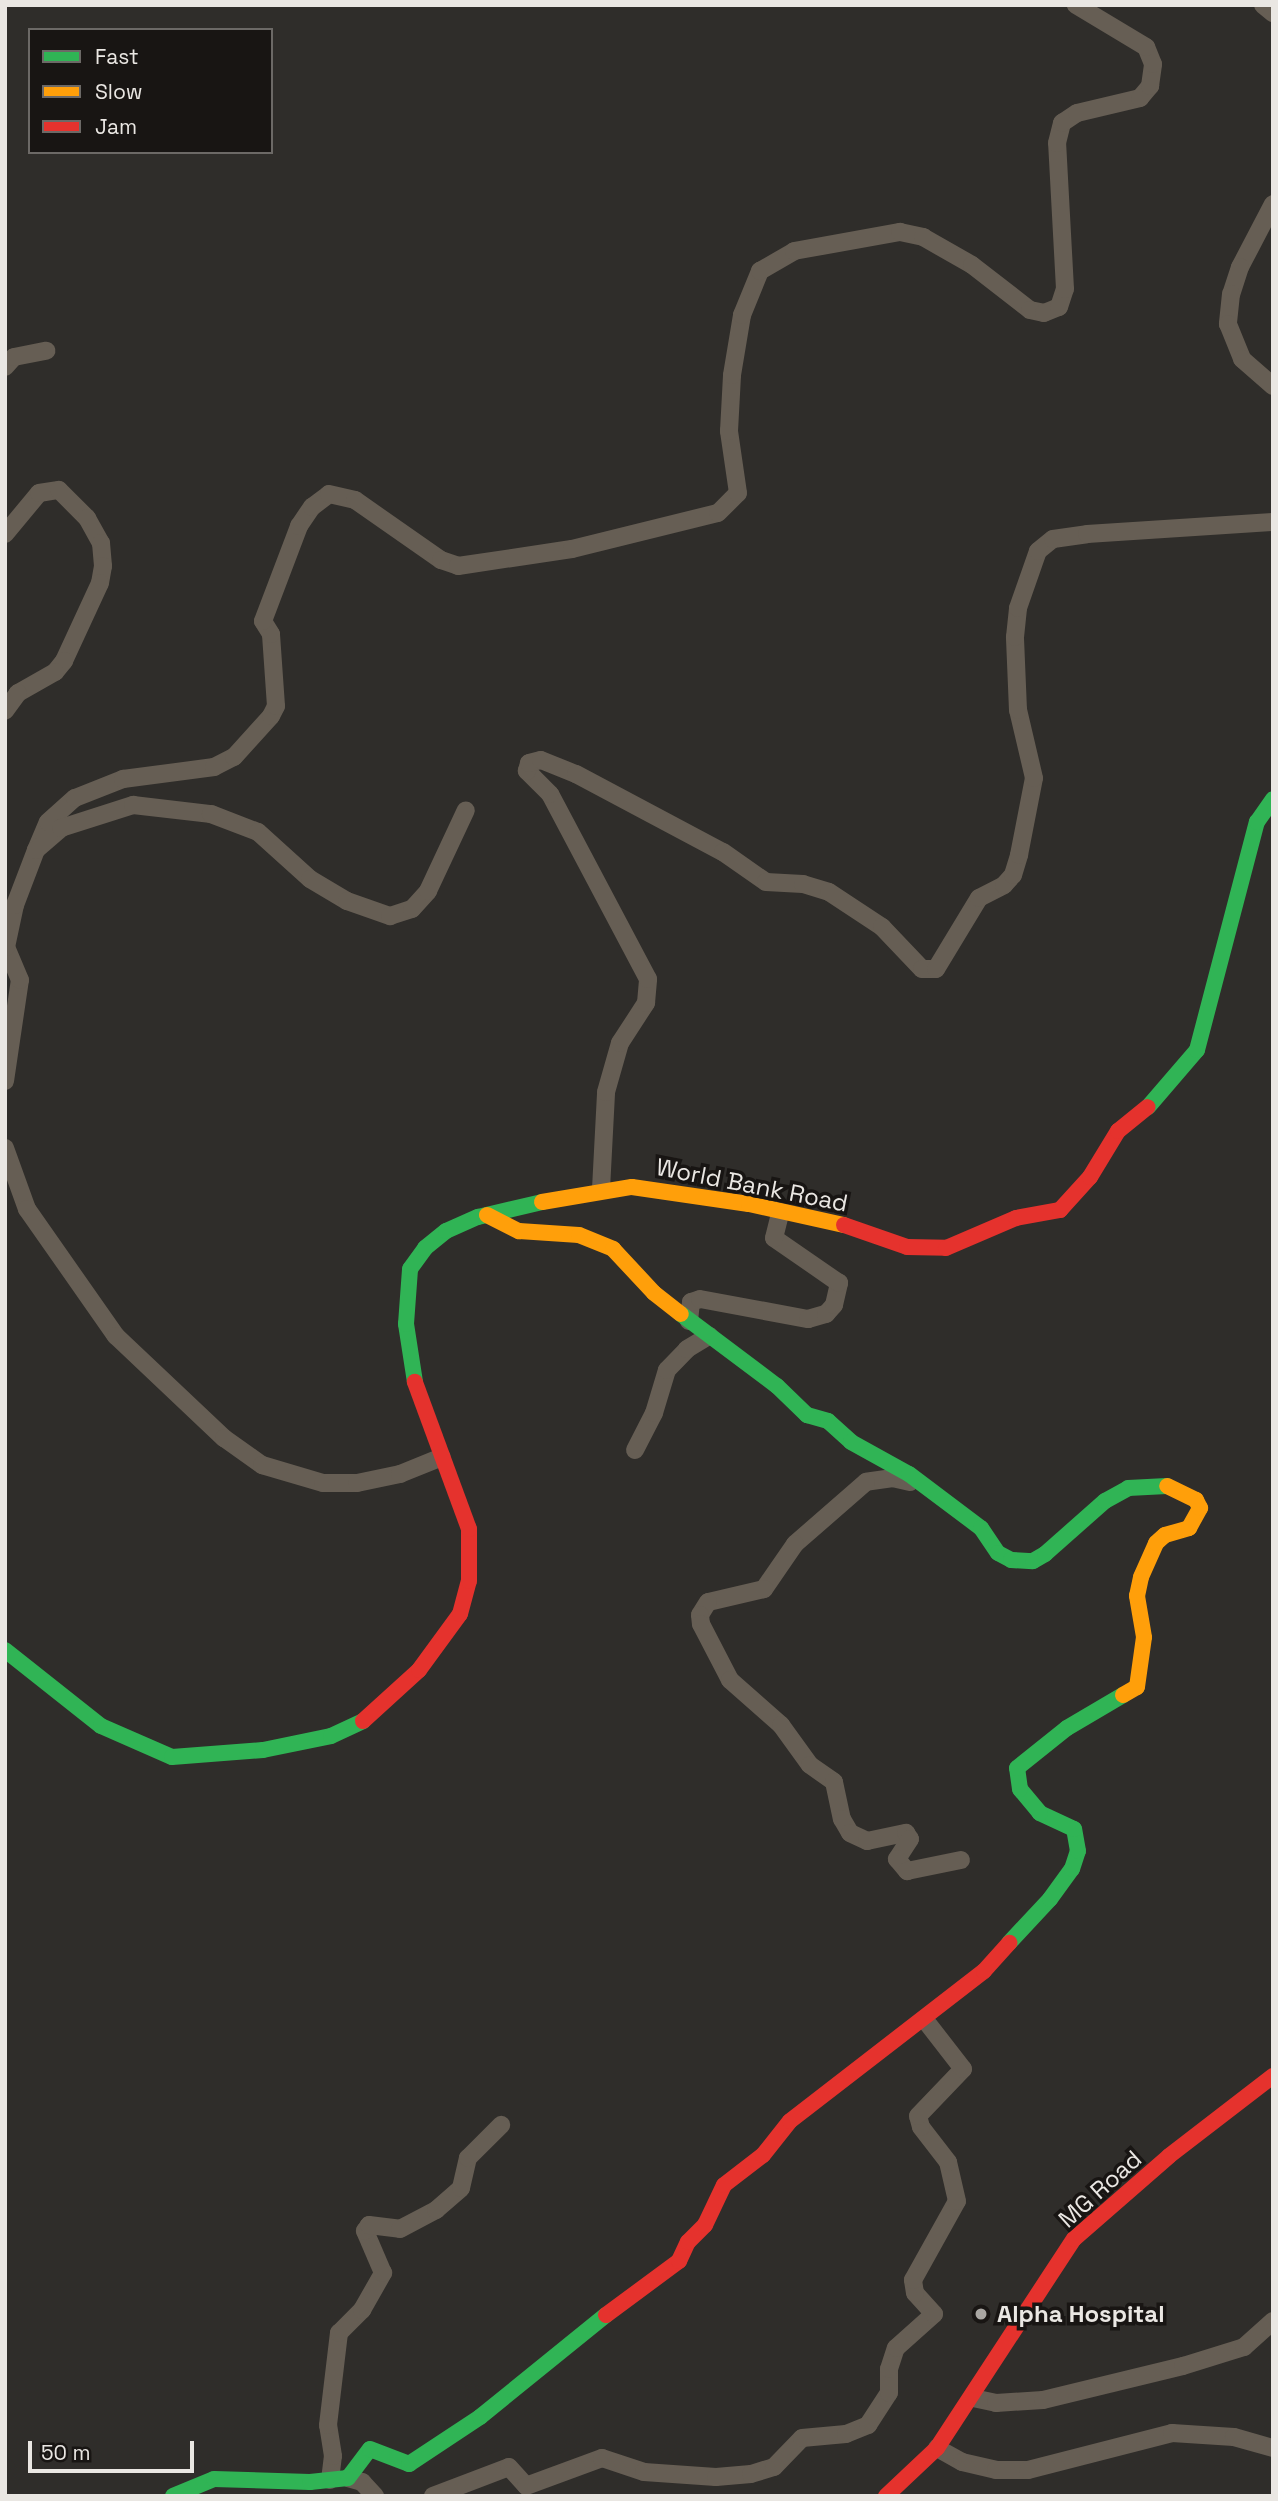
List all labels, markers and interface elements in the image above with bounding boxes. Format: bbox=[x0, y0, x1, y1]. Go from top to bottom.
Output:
legend bbox=[28, 28, 273, 154]
text: Fast bbox=[95, 43, 139, 70]
text: Slow bbox=[95, 78, 143, 105]
text: Jam bbox=[95, 113, 137, 140]
street label: World Bank Road bbox=[654, 1152, 850, 1218]
street label: MG Road bbox=[1053, 2144, 1147, 2234]
place label: Alpha Hospital bbox=[997, 2300, 1165, 2328]
marker: Alpha Hospital bbox=[971, 2304, 991, 2324]
scale bar bbox=[32, 2428, 198, 2472]
text: 50 m bbox=[41, 2439, 91, 2466]

